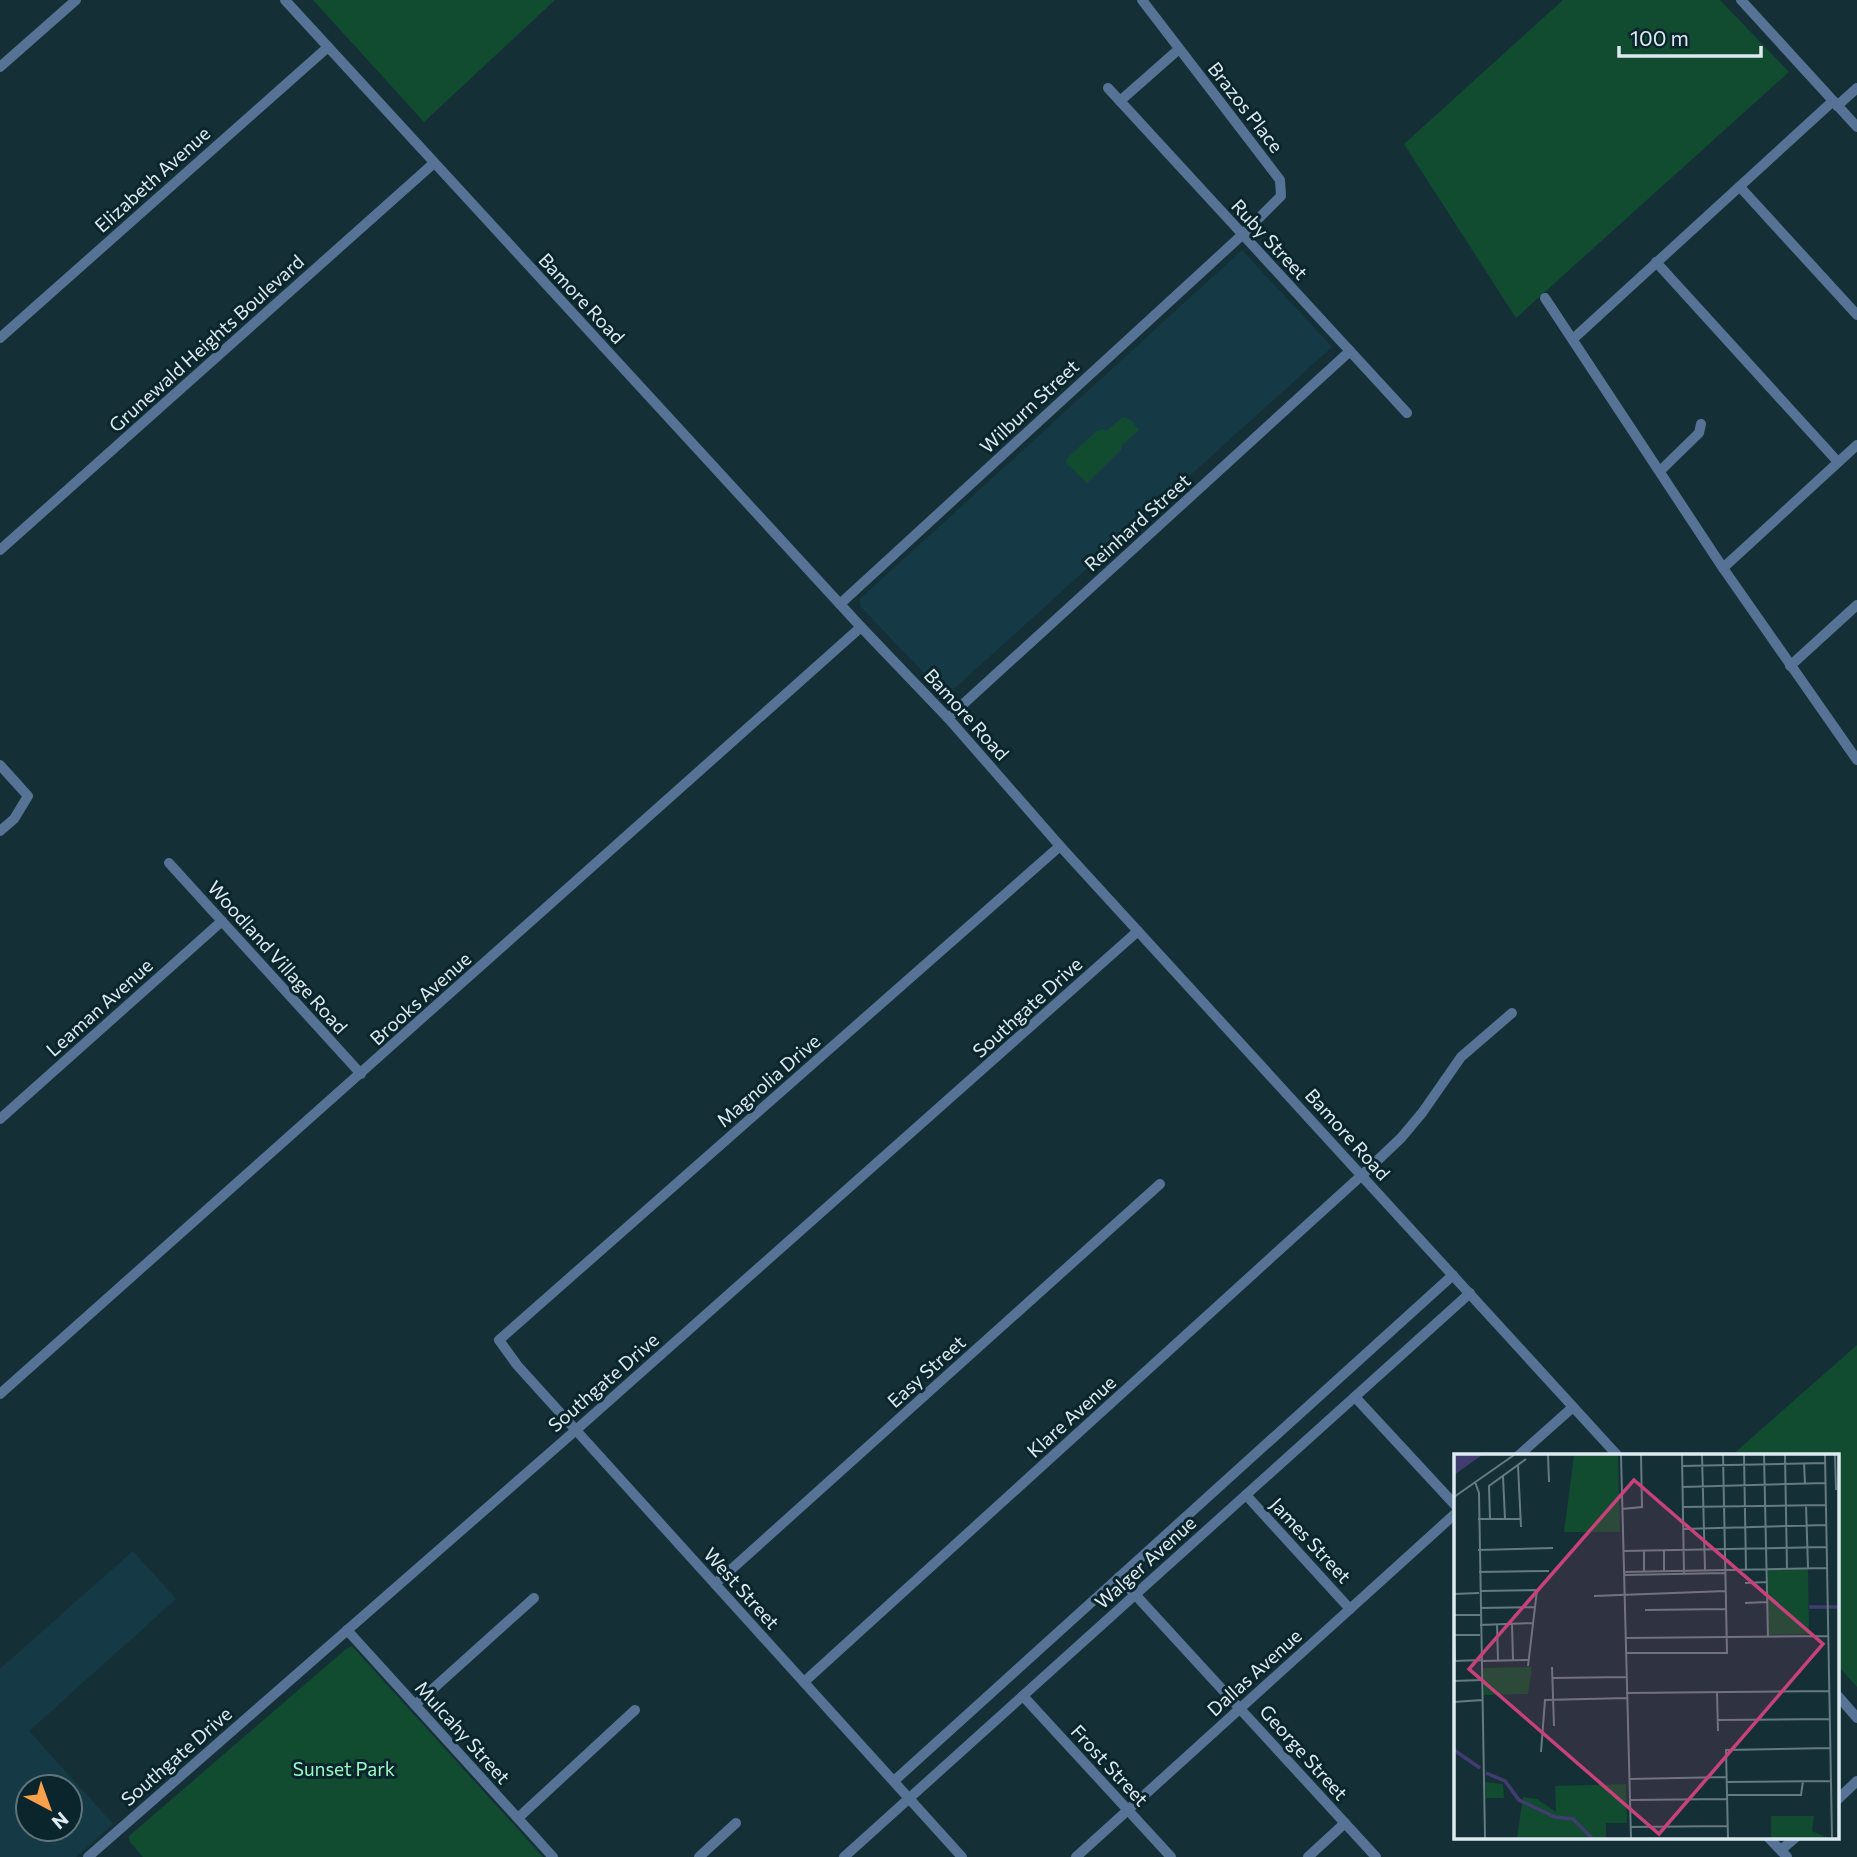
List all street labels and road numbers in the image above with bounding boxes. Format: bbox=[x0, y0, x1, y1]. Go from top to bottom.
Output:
street label: Brazos Place bbox=[1204, 57, 1288, 157]
street label: Elizabeth Avenue bbox=[90, 121, 214, 237]
street label: Ruby Street bbox=[1227, 194, 1313, 284]
street label: Bamore Road bbox=[534, 248, 630, 348]
street label: Grunewald Heights Boulevard bbox=[104, 249, 308, 437]
street label: Wilburn Street bbox=[975, 354, 1083, 458]
street label: Reinhard Street bbox=[1079, 468, 1195, 575]
street label: Bamore Road bbox=[920, 663, 1014, 765]
street label: Woodland Village Road bbox=[203, 876, 353, 1038]
street label: Brooks Avenue bbox=[365, 947, 475, 1049]
street label: Southgate Drive bbox=[968, 952, 1086, 1062]
street label: Leaman Avenue bbox=[41, 953, 157, 1061]
street label: Magnolia Drive bbox=[712, 1029, 824, 1131]
street label: Bamore Road bbox=[1301, 1083, 1395, 1185]
street label: Southgate Drive bbox=[543, 1328, 663, 1436]
street label: Easy Street bbox=[882, 1330, 970, 1412]
street label: Klare Avenue bbox=[1022, 1370, 1120, 1462]
street label: James Street bbox=[1266, 1493, 1356, 1588]
street label: Walger Avenue bbox=[1090, 1511, 1200, 1613]
street label: West Street bbox=[699, 1542, 785, 1634]
street label: Dallas Avenue bbox=[1202, 1624, 1306, 1720]
street label: Mulcahy Street bbox=[411, 1676, 515, 1788]
street label: George Street bbox=[1255, 1700, 1353, 1805]
street label: Southgate Drive bbox=[116, 1702, 236, 1810]
street label: Frost Street bbox=[1067, 1720, 1154, 1811]

